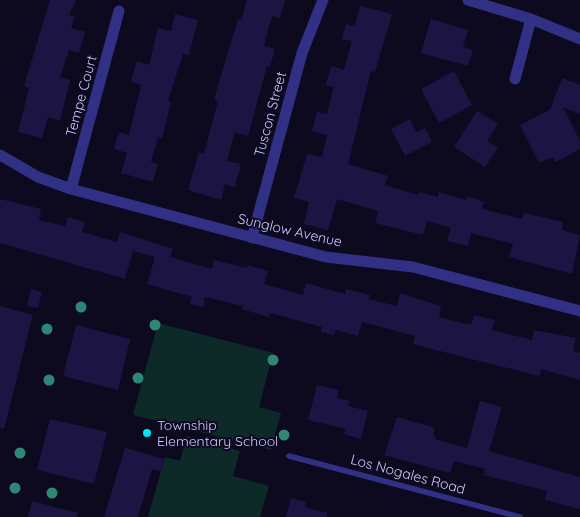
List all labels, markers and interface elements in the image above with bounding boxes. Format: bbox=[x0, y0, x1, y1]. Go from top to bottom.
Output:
street label: Tempe Court bbox=[62, 53, 101, 139]
street label: Tuscon Street bbox=[250, 69, 290, 158]
street label: Sunglow Avenue bbox=[236, 209, 344, 251]
place label: Township Elementary School bbox=[157, 416, 278, 450]
marker: Township Elementary School bbox=[141, 427, 153, 439]
street label: Los Nogales Road bbox=[349, 450, 467, 498]

